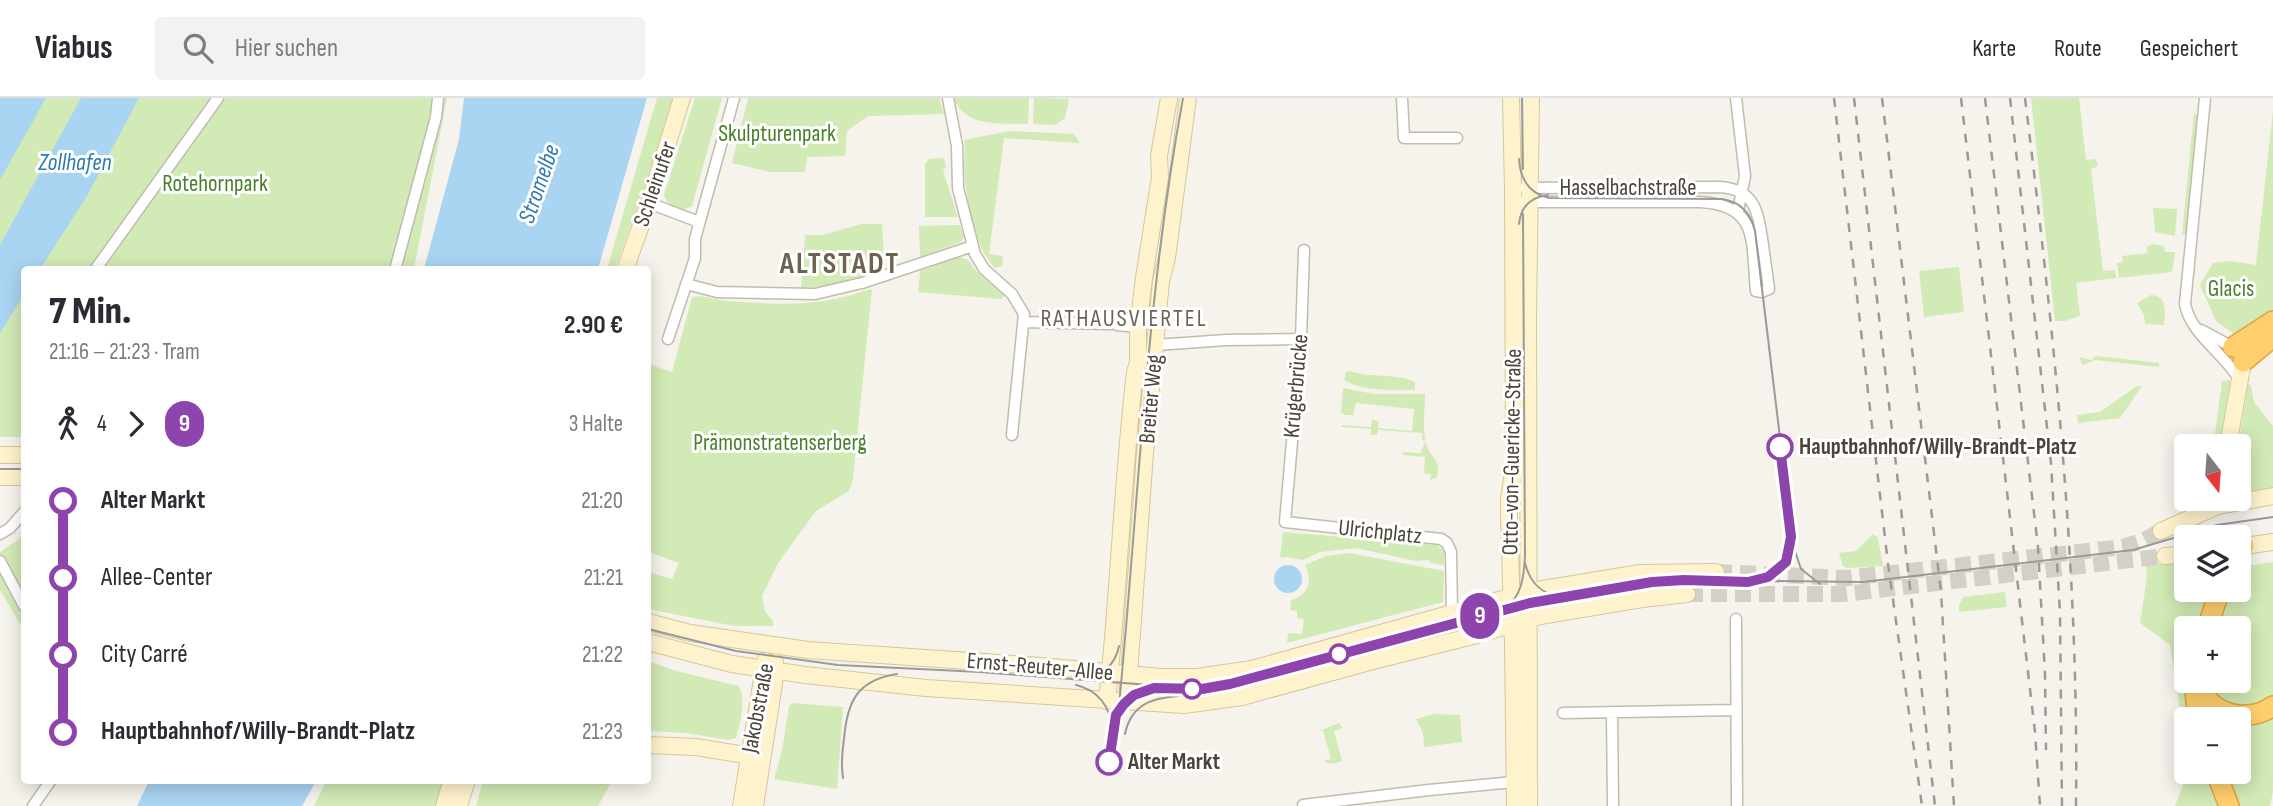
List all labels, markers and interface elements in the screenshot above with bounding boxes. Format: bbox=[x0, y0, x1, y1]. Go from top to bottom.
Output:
search box bbox=[155, 17, 645, 80]
text: Viabus bbox=[35, 28, 113, 68]
icon: search bbox=[179, 29, 217, 67]
text: Hier suchen bbox=[235, 33, 338, 64]
text: Karte bbox=[1972, 34, 2016, 63]
text: Route bbox=[2054, 34, 2102, 63]
text: Gespeichert bbox=[2140, 34, 2238, 63]
park label: Skulpturenpark bbox=[718, 120, 836, 148]
street label: Schleinufer bbox=[627, 137, 683, 230]
water label: Stromelbe bbox=[512, 141, 566, 227]
water label: Zollhafen bbox=[37, 148, 112, 177]
park label: Rotehornpark bbox=[162, 170, 268, 198]
street label: Hasselbachstraße bbox=[1559, 174, 1697, 202]
district label: ALTSTADT bbox=[779, 246, 900, 282]
park label: Glacis bbox=[2208, 275, 2254, 303]
text: 7 Min. bbox=[49, 289, 131, 334]
district label: RATHAUSVIERTEL bbox=[1040, 304, 1208, 333]
text: 2.90 € bbox=[564, 310, 623, 341]
street label: Krügerbrücke bbox=[1278, 333, 1314, 439]
text: 21:16 – 21:23 · Tram bbox=[49, 338, 200, 366]
street label: Otto-von-Guericke-Straße bbox=[1496, 348, 1528, 556]
street label: Breiter Weg bbox=[1133, 353, 1169, 445]
icon: walk bbox=[49, 405, 87, 443]
icon: forward bbox=[117, 405, 155, 443]
text: 9 bbox=[179, 409, 190, 438]
text: 4 bbox=[97, 410, 107, 438]
text: 3 Halte bbox=[569, 410, 623, 438]
park label: Prämonstratenserberg bbox=[693, 429, 867, 457]
place label: Hauptbahnhof/Willy-Brandt-Platz bbox=[1799, 433, 2077, 461]
marker: Hauptbahnhof/Willy-Brandt-Platz bbox=[1767, 434, 1793, 460]
north arrow bbox=[2174, 434, 2250, 511]
map controls bbox=[2174, 434, 2251, 784]
text: Alter Markt bbox=[101, 485, 205, 516]
text: 21:20 bbox=[581, 487, 623, 515]
street label: Ulrichplatz bbox=[1337, 514, 1423, 550]
button: layers bbox=[2174, 525, 2251, 602]
text: Allee-Center bbox=[101, 562, 212, 593]
text: 21:21 bbox=[583, 564, 623, 592]
line badge: 9 bbox=[1457, 593, 1503, 639]
text: 9 bbox=[1474, 601, 1486, 630]
button: + bbox=[2174, 616, 2251, 693]
text: City Carré bbox=[101, 639, 188, 670]
text: 21:22 bbox=[582, 641, 623, 669]
unlabelled marker bbox=[1329, 644, 1349, 664]
street label: Ernst-Reuter-Allee bbox=[966, 647, 1114, 687]
street label: Jakobstraße bbox=[735, 661, 780, 756]
unlabelled marker bbox=[1182, 679, 1202, 699]
button: − bbox=[2174, 707, 2251, 784]
text: Hauptbahnhof/Willy-Brandt-Platz bbox=[101, 716, 415, 747]
text: 21:23 bbox=[582, 718, 623, 746]
place label: Alter Markt bbox=[1127, 748, 1221, 776]
marker: Alter Markt bbox=[1096, 749, 1122, 775]

